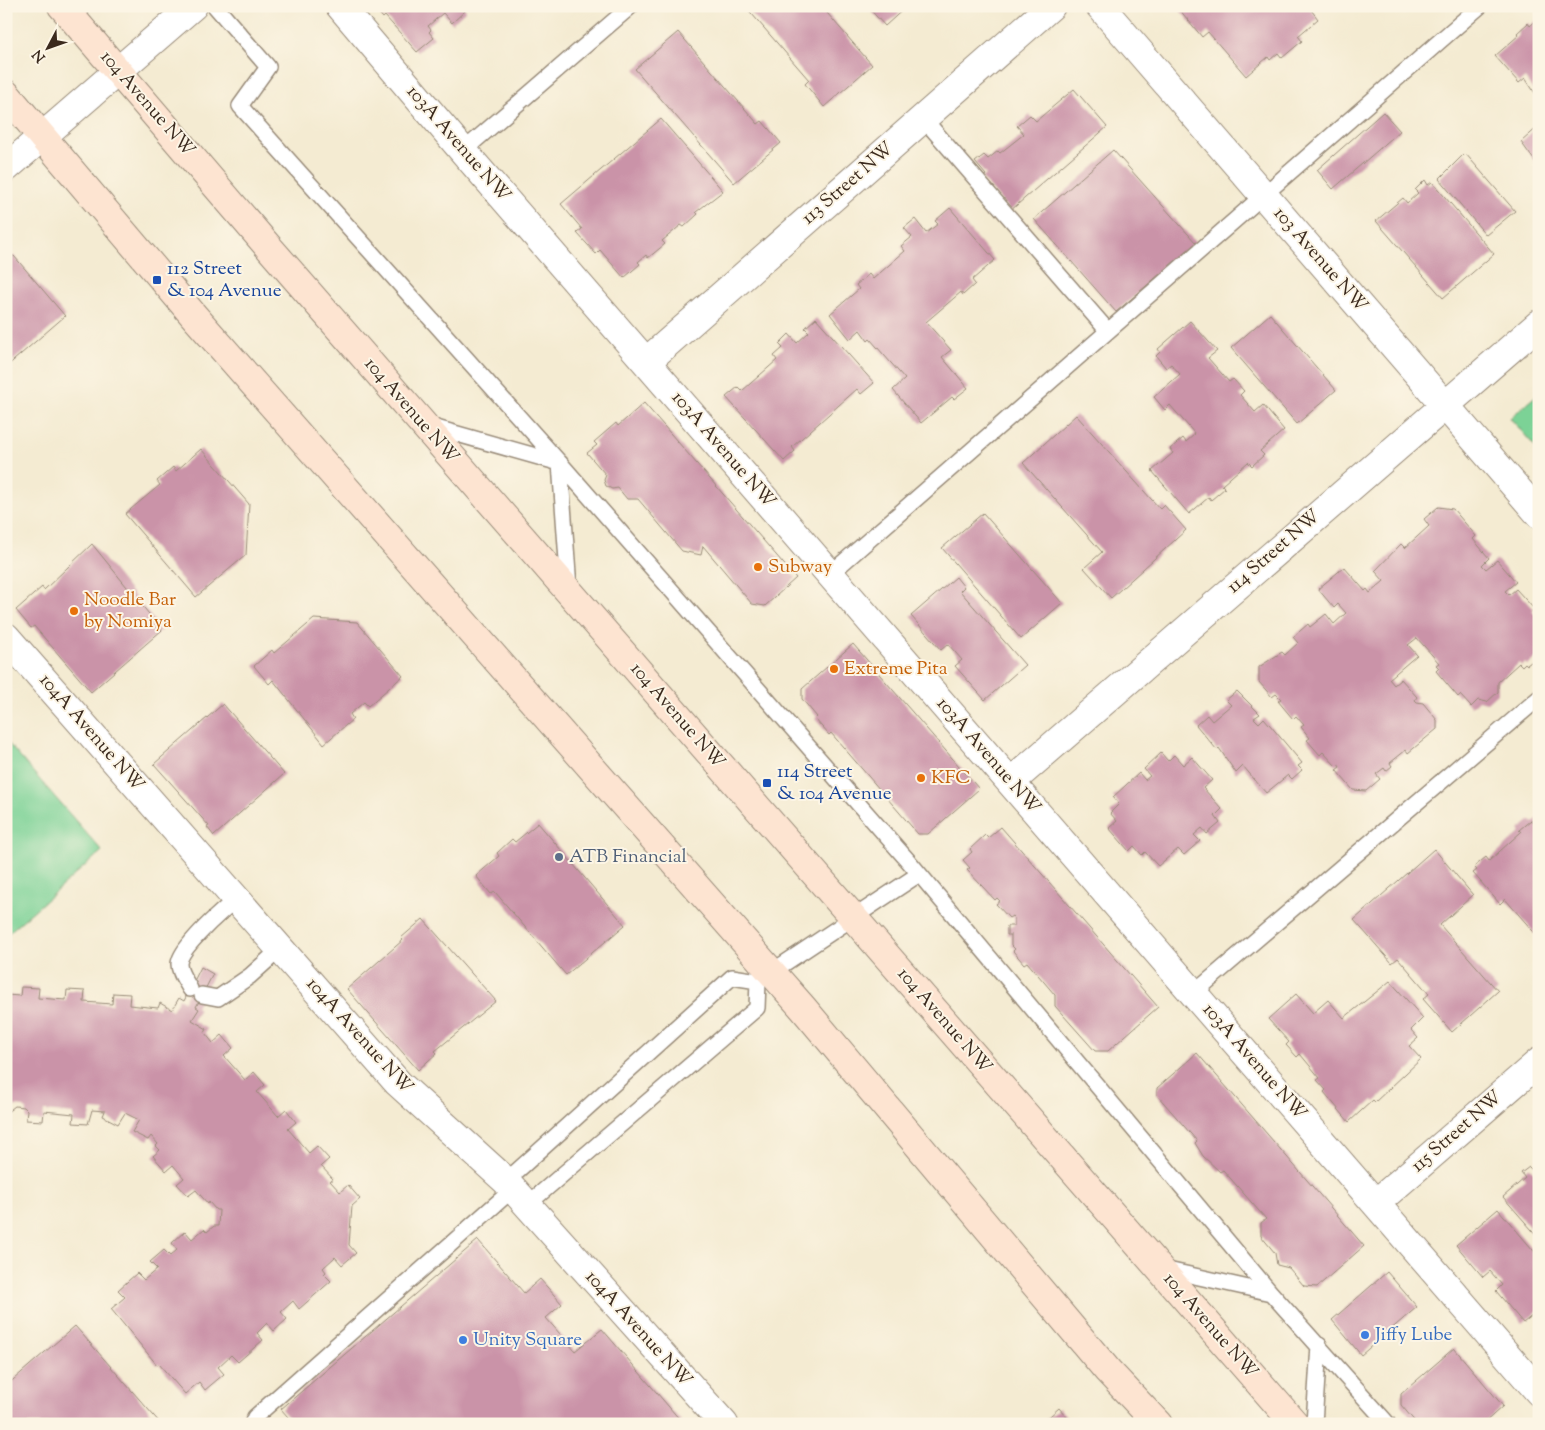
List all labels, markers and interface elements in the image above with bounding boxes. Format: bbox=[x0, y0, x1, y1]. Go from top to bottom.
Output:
north arrow bbox=[22, 22, 72, 72]
text: N bbox=[28, 44, 51, 66]
street label: 104 Avenue NW bbox=[93, 45, 201, 163]
street label: 103A Avenue NW bbox=[400, 80, 516, 208]
street label: 113 Street NW bbox=[796, 136, 900, 232]
street label: 103 Avenue NW bbox=[1267, 201, 1373, 319]
place label: 112 Street & 104 Avenue bbox=[167, 256, 282, 305]
marker: 112 Street & 104 Avenue bbox=[151, 274, 163, 286]
street label: 104 Avenue NW bbox=[357, 352, 465, 470]
street label: 103A Avenue NW bbox=[665, 386, 781, 514]
street label: 114 Street NW bbox=[1221, 504, 1327, 600]
place label: Subway bbox=[768, 554, 833, 581]
marker: Subway bbox=[752, 561, 764, 573]
place label: Noodle Bar by Nomiya bbox=[84, 587, 176, 636]
marker: Noodle Bar by Nomiya bbox=[68, 605, 80, 617]
place label: Extreme Pita bbox=[844, 656, 948, 683]
street label: 104 Avenue NW bbox=[623, 657, 731, 775]
marker: Extreme Pita bbox=[828, 663, 840, 675]
street label: 104A Avenue NW bbox=[32, 668, 150, 798]
street label: 103A Avenue NW bbox=[930, 692, 1046, 820]
place label: 114 Street & 104 Avenue bbox=[777, 759, 892, 808]
place label: KFC bbox=[931, 765, 971, 792]
marker: KFC bbox=[915, 772, 927, 784]
marker: 114 Street & 104 Avenue bbox=[761, 777, 773, 789]
place label: ATB Financial bbox=[569, 844, 687, 871]
marker: ATB Financial bbox=[553, 851, 565, 863]
street label: 104 Avenue NW bbox=[890, 962, 998, 1080]
street label: 104A Avenue NW bbox=[299, 972, 419, 1100]
street label: 103A Avenue NW bbox=[1196, 998, 1312, 1126]
street label: 115 Street NW bbox=[1406, 1085, 1508, 1179]
street label: 104A Avenue NW bbox=[578, 1265, 698, 1393]
street label: 104 Avenue NW bbox=[1156, 1267, 1264, 1385]
place label: Jiffy Lube bbox=[1374, 1322, 1453, 1349]
place label: Unity Square bbox=[473, 1327, 582, 1354]
marker: Jiffy Lube bbox=[1359, 1329, 1371, 1341]
marker: Unity Square bbox=[457, 1334, 469, 1346]

